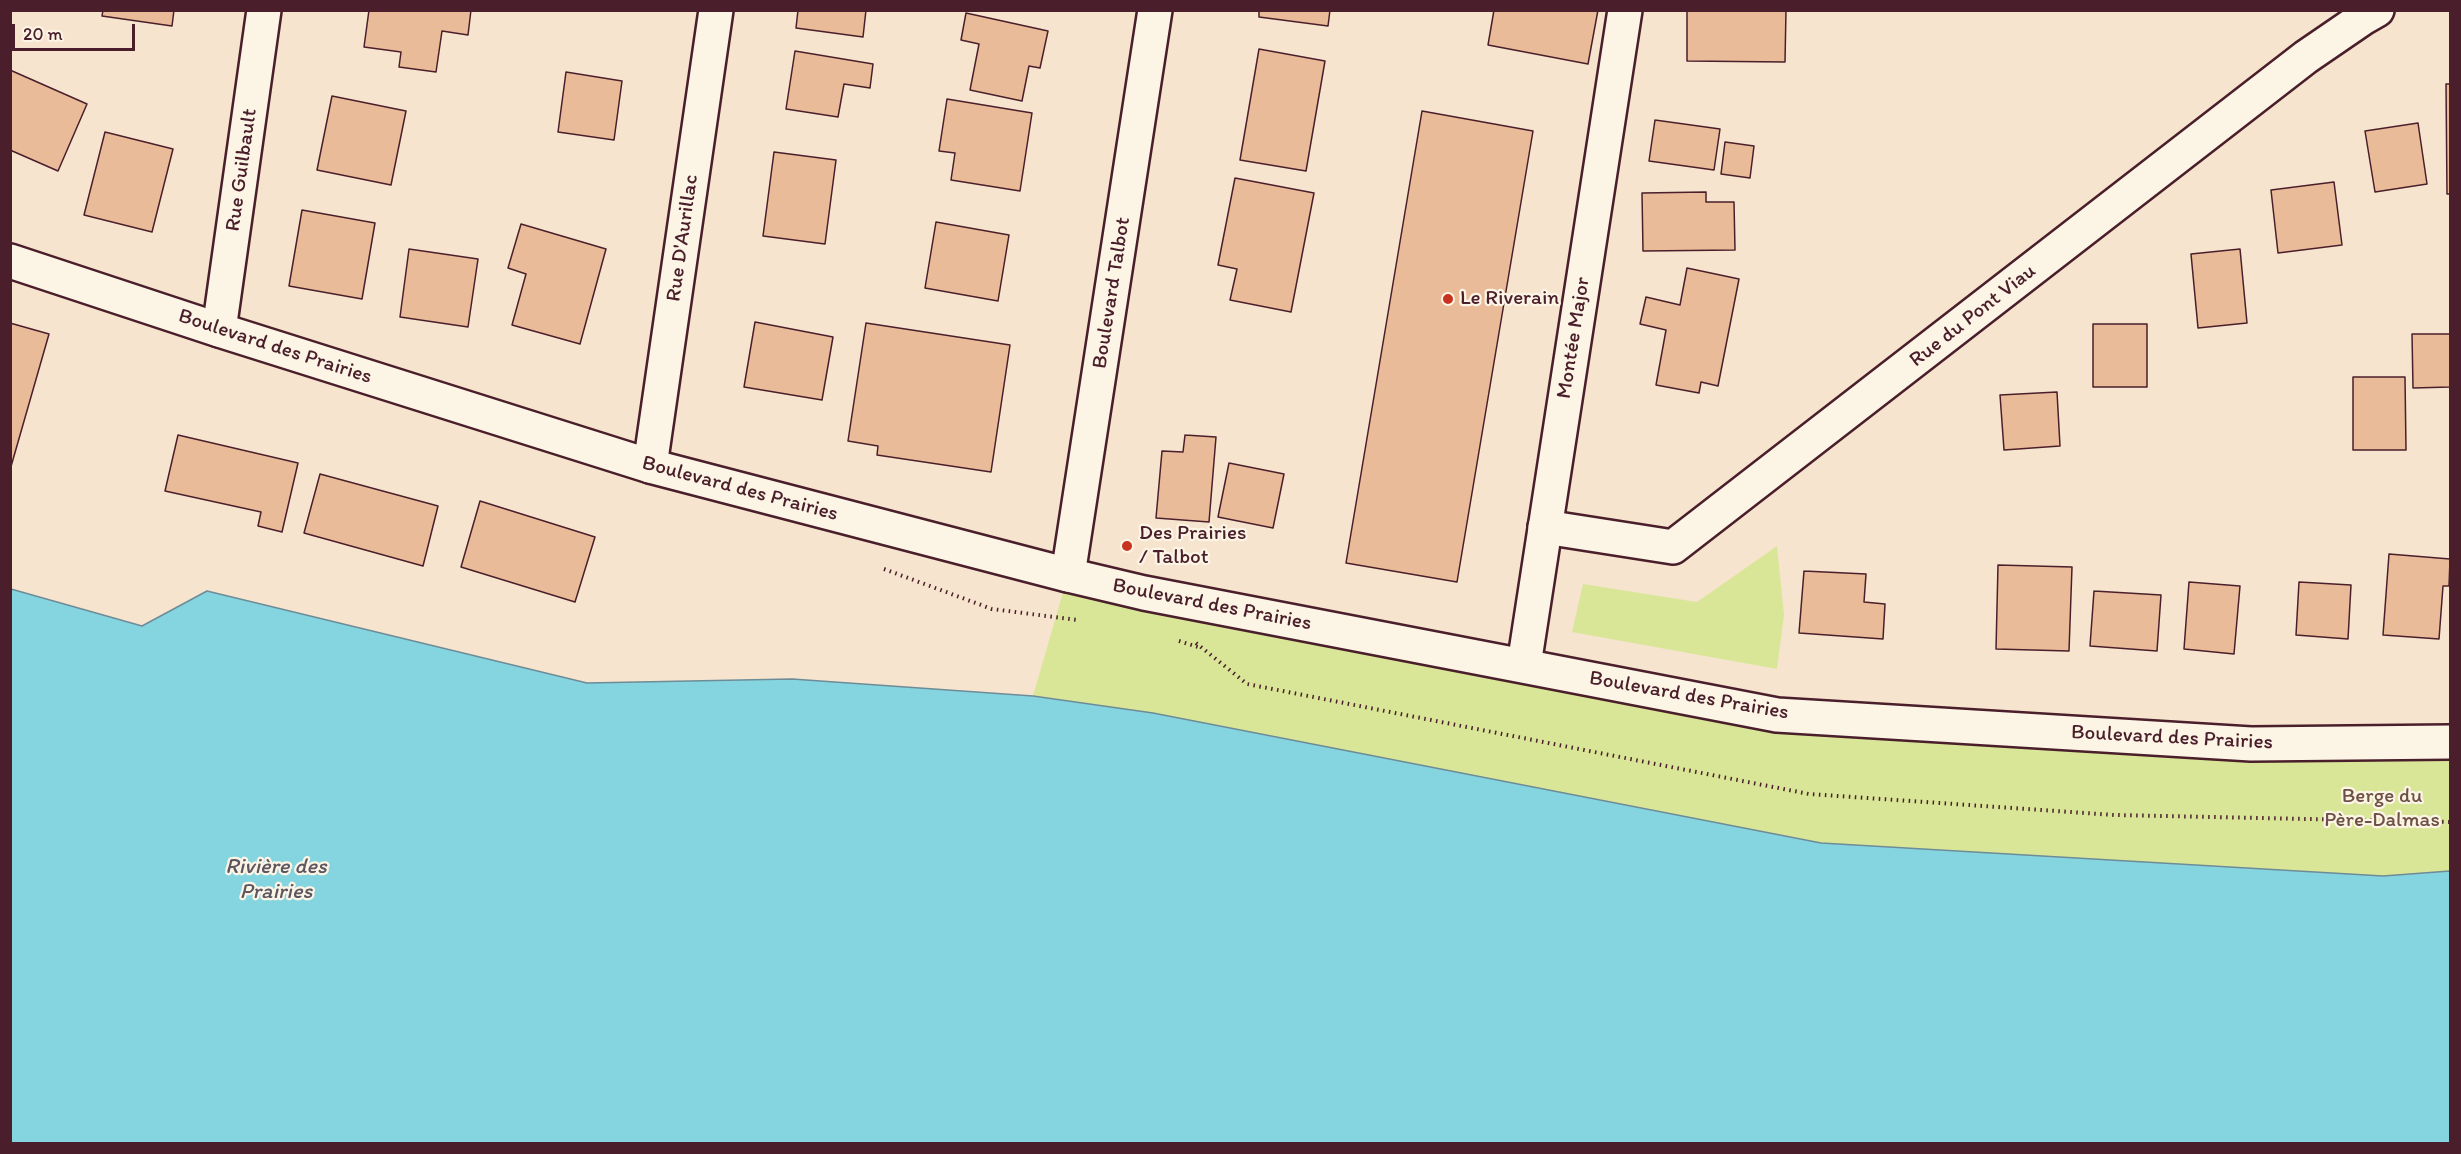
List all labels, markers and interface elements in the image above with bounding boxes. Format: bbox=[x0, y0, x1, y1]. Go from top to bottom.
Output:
scale bar bbox=[15, 12, 138, 50]
text: 20 m bbox=[23, 23, 63, 45]
street label: Rue Guilbault bbox=[221, 107, 263, 233]
street label: Rue D'Aurillac bbox=[662, 173, 704, 303]
street label: Boulevard Talbot bbox=[1088, 215, 1136, 371]
street label: Rue du Pont Viau bbox=[1905, 259, 2041, 373]
street label: Montée Major bbox=[1552, 275, 1596, 401]
place label: Le Riverain bbox=[1460, 286, 1559, 312]
marker: Le Riverain bbox=[1441, 292, 1455, 306]
street label: Boulevard des Prairies bbox=[175, 304, 375, 390]
street label: Boulevard des Prairies bbox=[639, 451, 841, 527]
place label: Des Prairies / Talbot bbox=[1139, 521, 1246, 571]
marker: Des Prairies / Talbot bbox=[1120, 539, 1134, 553]
street label: Boulevard des Prairies bbox=[1110, 573, 1314, 637]
street label: Boulevard des Prairies bbox=[1587, 666, 1791, 726]
street label: Boulevard des Prairies bbox=[2070, 720, 2274, 756]
park label: Berge du Père-Dalmas bbox=[2324, 784, 2440, 834]
water label: Rivière des Prairies bbox=[225, 854, 327, 906]

